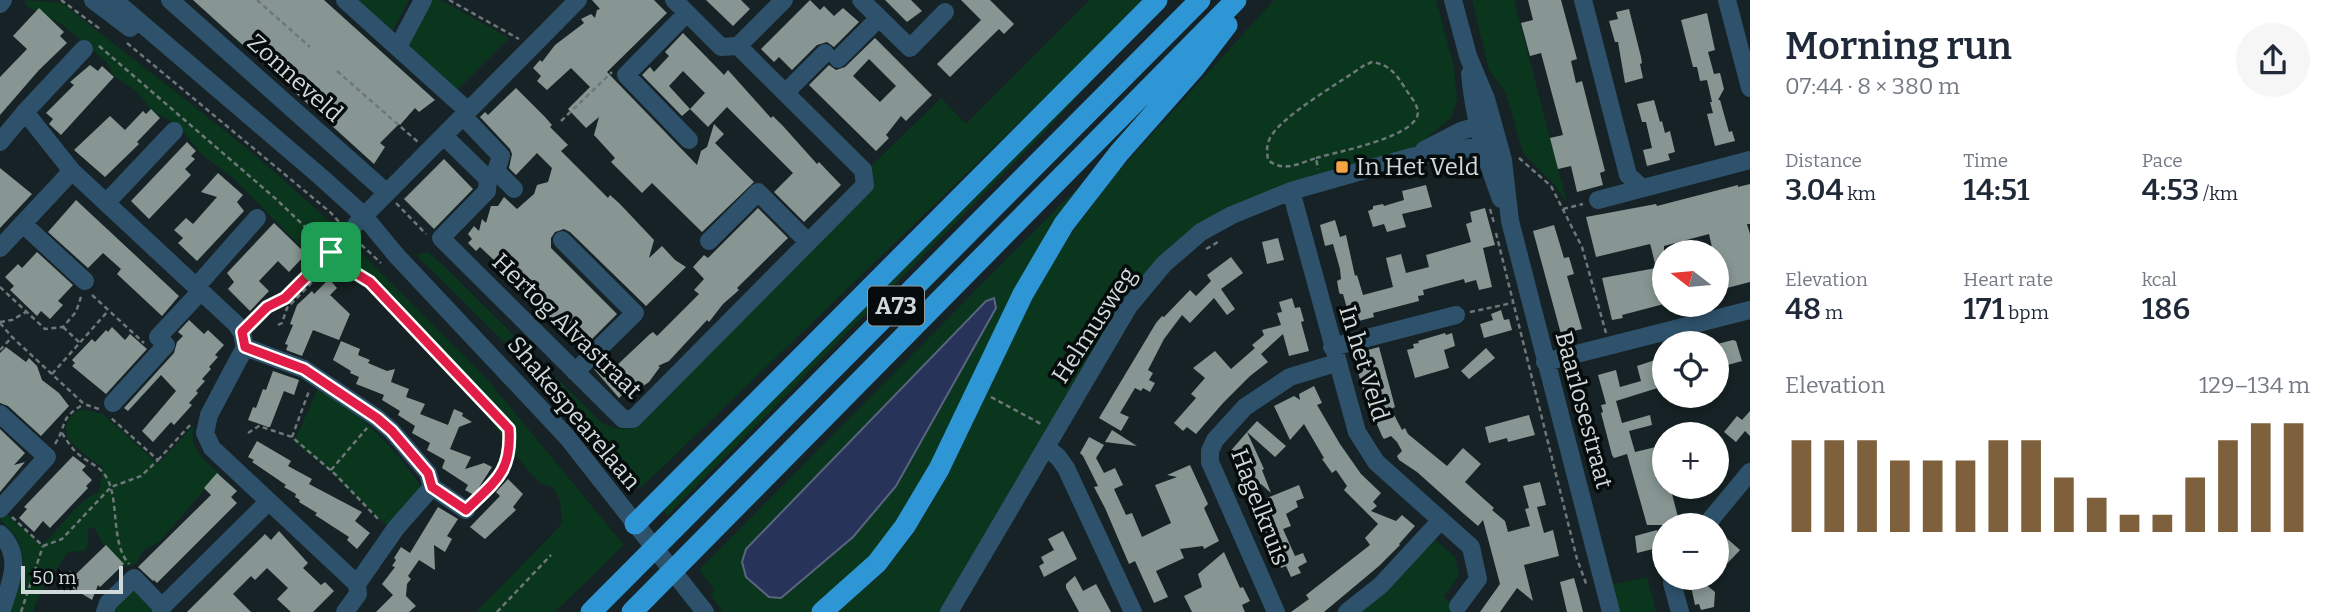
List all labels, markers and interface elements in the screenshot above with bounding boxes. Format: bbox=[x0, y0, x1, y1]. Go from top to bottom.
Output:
text: Morning run bbox=[1785, 23, 2012, 69]
button: share bbox=[2236, 23, 2310, 97]
street label: Zonneveld bbox=[242, 28, 348, 128]
text: 07:44 · 8 × 380 m bbox=[1785, 72, 1960, 100]
text: Distance bbox=[1785, 149, 1862, 172]
text: Time bbox=[1963, 149, 2008, 172]
text: Pace bbox=[2142, 149, 2183, 172]
place label: In Het Veld bbox=[1356, 153, 1479, 181]
marker: In Het Veld bbox=[1334, 159, 1350, 175]
text: 3.04 bbox=[1785, 172, 1844, 208]
text: 14:51 bbox=[1963, 172, 2029, 208]
text: 4:53 bbox=[2142, 172, 2199, 208]
text: km bbox=[1844, 182, 1876, 205]
text: /km bbox=[2199, 182, 2238, 205]
pin bbox=[301, 222, 361, 282]
icon: arrive bbox=[312, 233, 350, 271]
north arrow bbox=[1652, 240, 1729, 317]
map controls bbox=[1652, 240, 1729, 590]
street label: Hertog Alvastraat bbox=[487, 248, 648, 404]
street label: Helmusweg bbox=[1046, 262, 1142, 388]
text: Elevation bbox=[1785, 268, 1868, 291]
text: Heart rate bbox=[1963, 268, 2053, 291]
text: kcal bbox=[2142, 268, 2177, 291]
road number: A73 bbox=[868, 286, 924, 326]
text: 48 bbox=[1785, 291, 1821, 327]
text: 171 bbox=[1963, 291, 2005, 327]
text: 186 bbox=[2142, 291, 2190, 327]
text: m bbox=[1821, 301, 1843, 324]
text: bpm bbox=[2005, 301, 2049, 324]
street label: In het Veld bbox=[1333, 302, 1395, 424]
street label: Baarlosestraat bbox=[1550, 328, 1619, 492]
street label: Shakespearelaan bbox=[502, 331, 646, 495]
button: locate bbox=[1652, 331, 1729, 408]
text: Elevation bbox=[1785, 371, 1885, 399]
text: 129–134 m bbox=[2199, 371, 2310, 399]
button: + bbox=[1652, 422, 1729, 499]
street label: Hagelkruis bbox=[1225, 445, 1295, 569]
button: − bbox=[1652, 513, 1729, 590]
scale bar bbox=[21, 563, 122, 595]
text: 50 m bbox=[32, 566, 76, 589]

